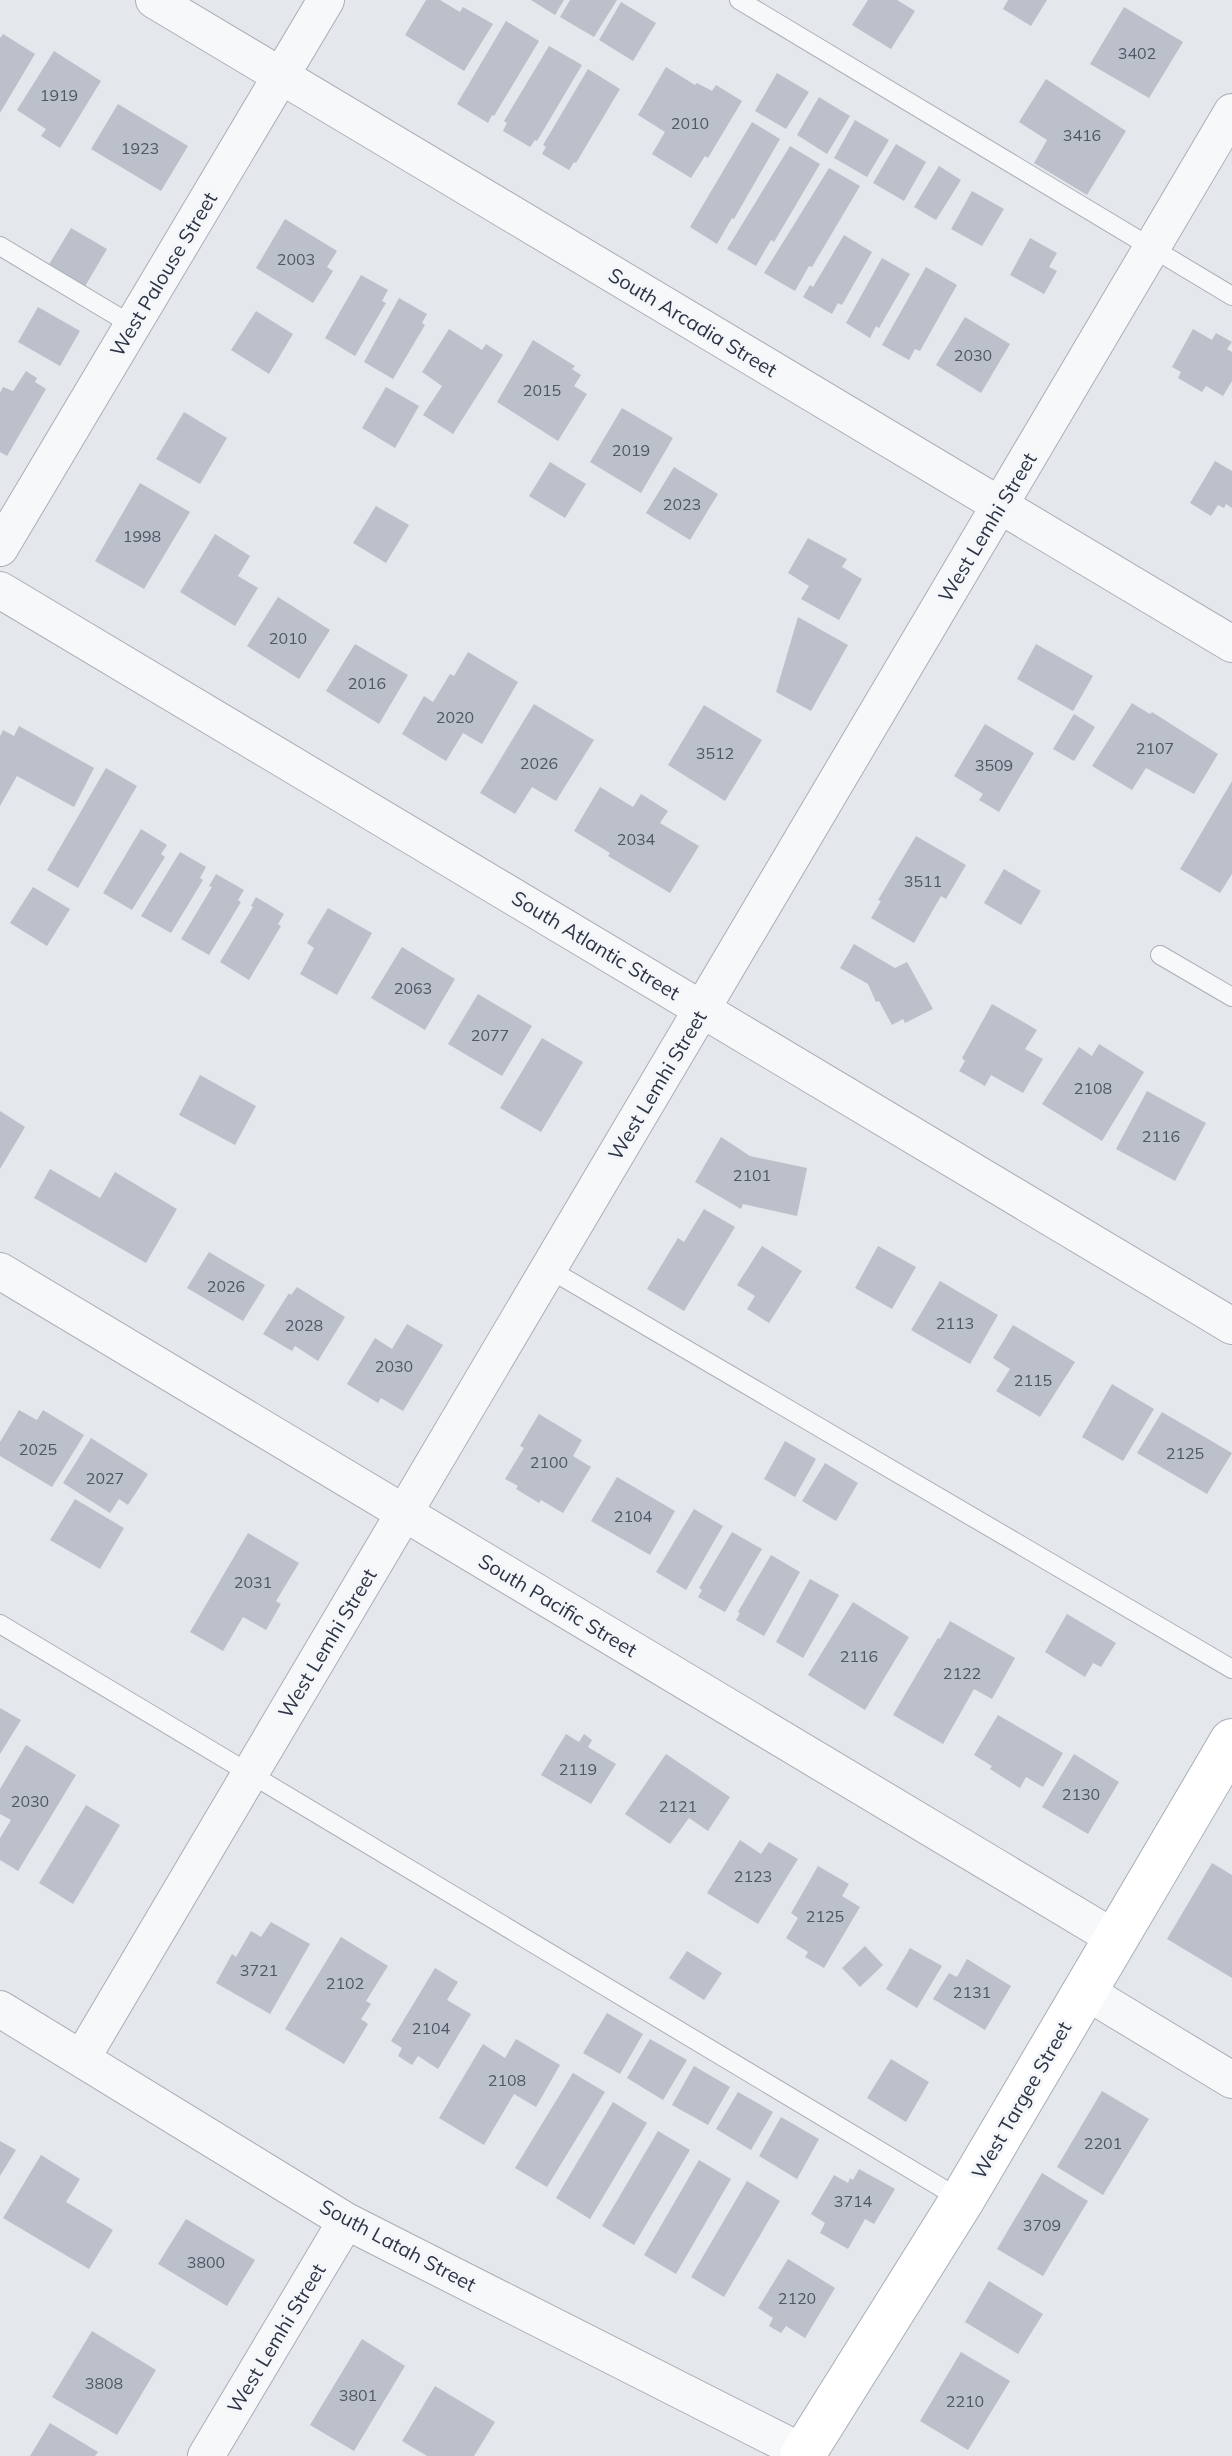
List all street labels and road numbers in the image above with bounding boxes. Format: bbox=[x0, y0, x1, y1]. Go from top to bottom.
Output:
street label: West Palouse Street bbox=[104, 187, 222, 361]
street label: South Arcadia Street bbox=[604, 262, 782, 382]
street label: West Lemhi Street bbox=[932, 448, 1042, 606]
street label: South Atlantic Street bbox=[507, 885, 685, 1005]
street label: West Lemhi Street bbox=[602, 1006, 712, 1164]
street label: South Pacific Street bbox=[474, 1548, 642, 1662]
street label: West Lemhi Street bbox=[272, 1564, 382, 1722]
street label: West Targee Street bbox=[966, 2017, 1076, 2183]
street label: South Latah Street bbox=[316, 2193, 480, 2297]
street label: West Lemhi Street bbox=[221, 2259, 331, 2417]

